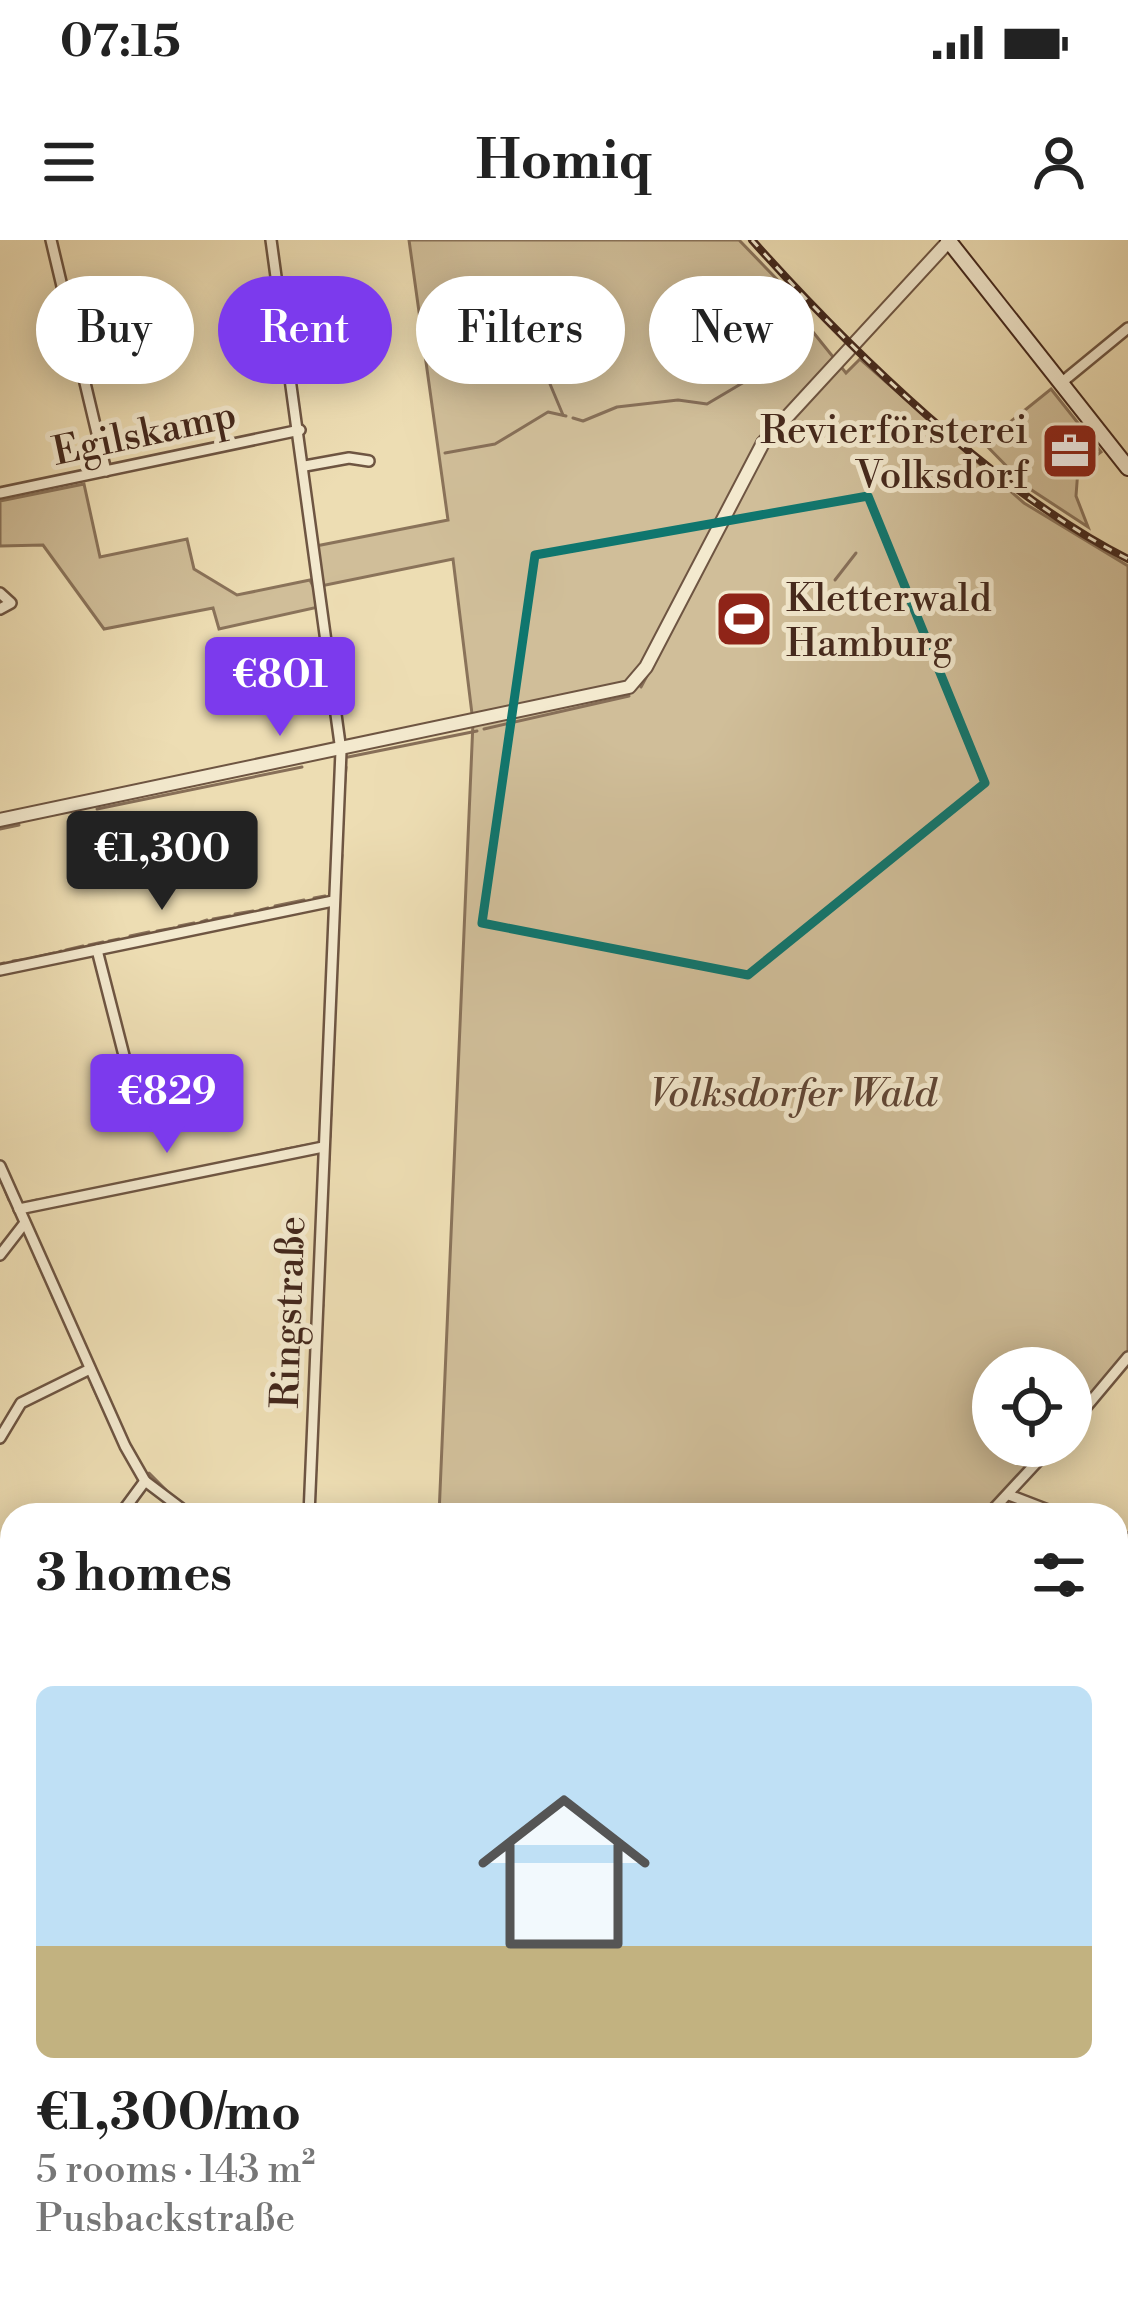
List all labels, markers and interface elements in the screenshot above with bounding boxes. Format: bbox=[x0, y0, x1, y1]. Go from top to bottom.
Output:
text: 07:15 bbox=[60, 14, 181, 71]
text: Homiq bbox=[476, 128, 652, 196]
icon: menu bbox=[36, 129, 102, 195]
icon: person bbox=[1026, 129, 1092, 195]
chip: Buy bbox=[36, 276, 194, 384]
chip: Rent bbox=[218, 276, 392, 384]
chip: Filters bbox=[416, 276, 625, 384]
chip: New bbox=[649, 276, 814, 384]
street label: Egilskamp bbox=[48, 391, 241, 478]
place label: Revierförsterei Volksdorf bbox=[760, 407, 1030, 501]
office icon: Revierförsterei Volksdorf bbox=[1039, 420, 1101, 482]
place label: Kletterwald Hamburg bbox=[786, 575, 992, 669]
sports icon: Kletterwald Hamburg bbox=[713, 588, 775, 650]
pin: €801 bbox=[209, 637, 351, 739]
text: €801 bbox=[232, 651, 328, 700]
pin: €1,300 bbox=[64, 811, 260, 913]
text: €1,300 bbox=[94, 825, 230, 874]
pin: €829 bbox=[96, 1054, 238, 1156]
text: €829 bbox=[117, 1068, 217, 1117]
park label: Volksdorfer Wald bbox=[650, 1070, 939, 1119]
street label: Ringstraße bbox=[262, 1215, 317, 1409]
map controls bbox=[972, 1347, 1092, 1467]
button: locate bbox=[972, 1347, 1092, 1467]
icon: filters bbox=[1026, 1542, 1092, 1608]
text: 3 homes bbox=[36, 1543, 232, 1607]
icon: home bbox=[456, 1764, 672, 1980]
text: €1,300/mo bbox=[36, 2082, 301, 2146]
text: 5 rooms · 143 m² bbox=[36, 2146, 315, 2195]
text: Pusbackstraße bbox=[36, 2195, 295, 2244]

